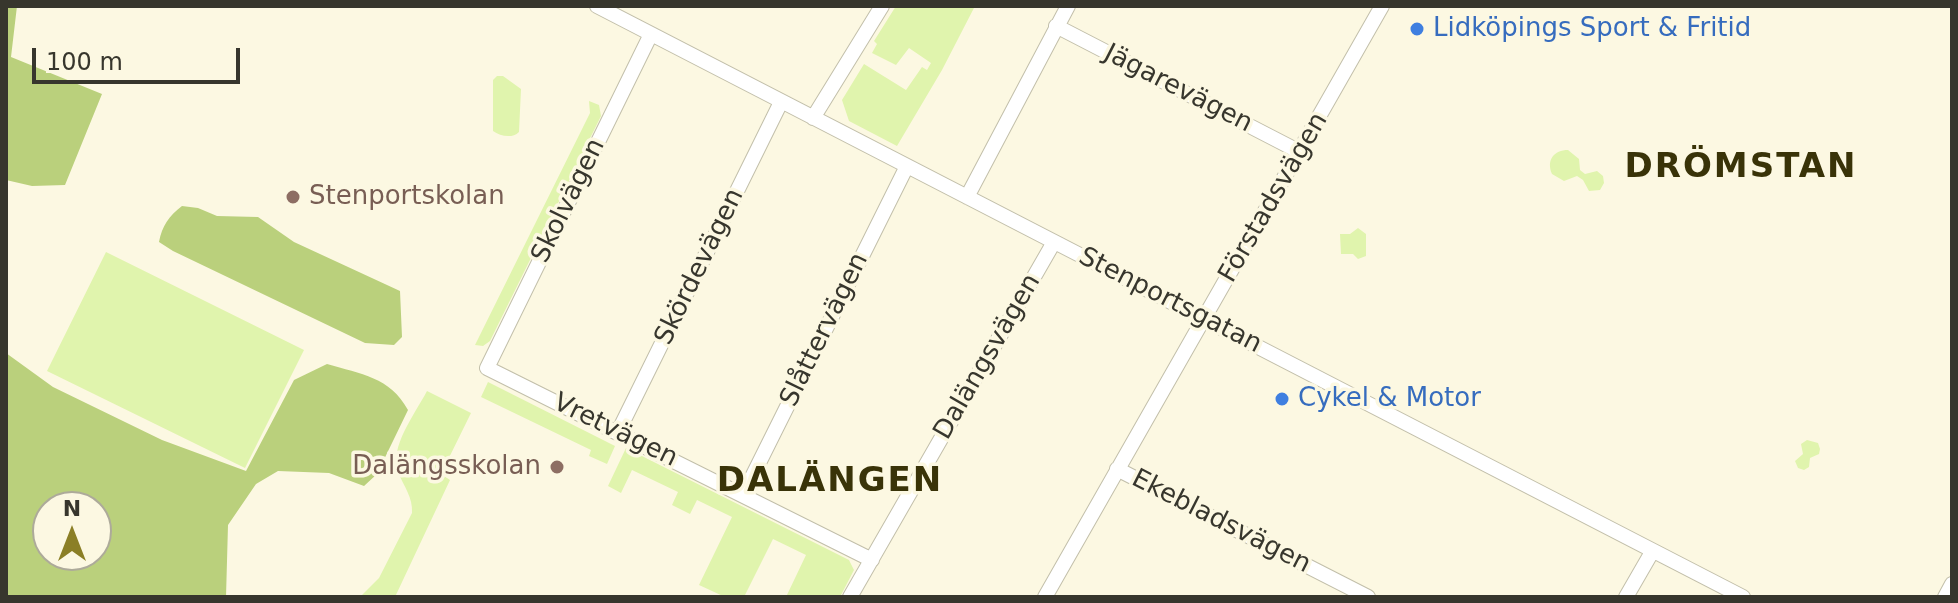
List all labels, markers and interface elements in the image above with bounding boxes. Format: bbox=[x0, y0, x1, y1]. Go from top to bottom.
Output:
place label: Lidköpings Sport & Fritid bbox=[1433, 13, 1751, 45]
marker: Lidköpings Sport & Fritid bbox=[1408, 20, 1426, 38]
scale bar bbox=[36, 32, 244, 82]
street label: Jägarevägen bbox=[1099, 38, 1257, 140]
text: 100 m bbox=[46, 48, 123, 76]
street label: Förstadsvägen bbox=[1213, 108, 1335, 288]
street label: Skolvägen bbox=[526, 134, 612, 268]
district label: DRÖMSTAN bbox=[1625, 148, 1857, 188]
place label: Stenportskolan bbox=[309, 181, 505, 213]
street label: Skördevägen bbox=[649, 184, 751, 350]
marker: Stenportskolan bbox=[284, 188, 302, 206]
street label: Stenportsgatan bbox=[1073, 241, 1267, 361]
street label: Slåttervägen bbox=[774, 248, 876, 412]
street label: Dalängsvägen bbox=[928, 269, 1048, 445]
place label: Cykel & Motor bbox=[1298, 383, 1481, 415]
street label: Vretvägen bbox=[548, 388, 682, 474]
marker: Cykel & Motor bbox=[1273, 390, 1291, 408]
place label: Dalängsskolan bbox=[352, 451, 541, 483]
marker: Dalängsskolan bbox=[548, 458, 566, 476]
district label: DALÄNGEN bbox=[717, 462, 943, 502]
street label: Ekebladsvägen bbox=[1126, 463, 1316, 581]
north arrow bbox=[32, 491, 112, 571]
text: N bbox=[63, 496, 81, 521]

